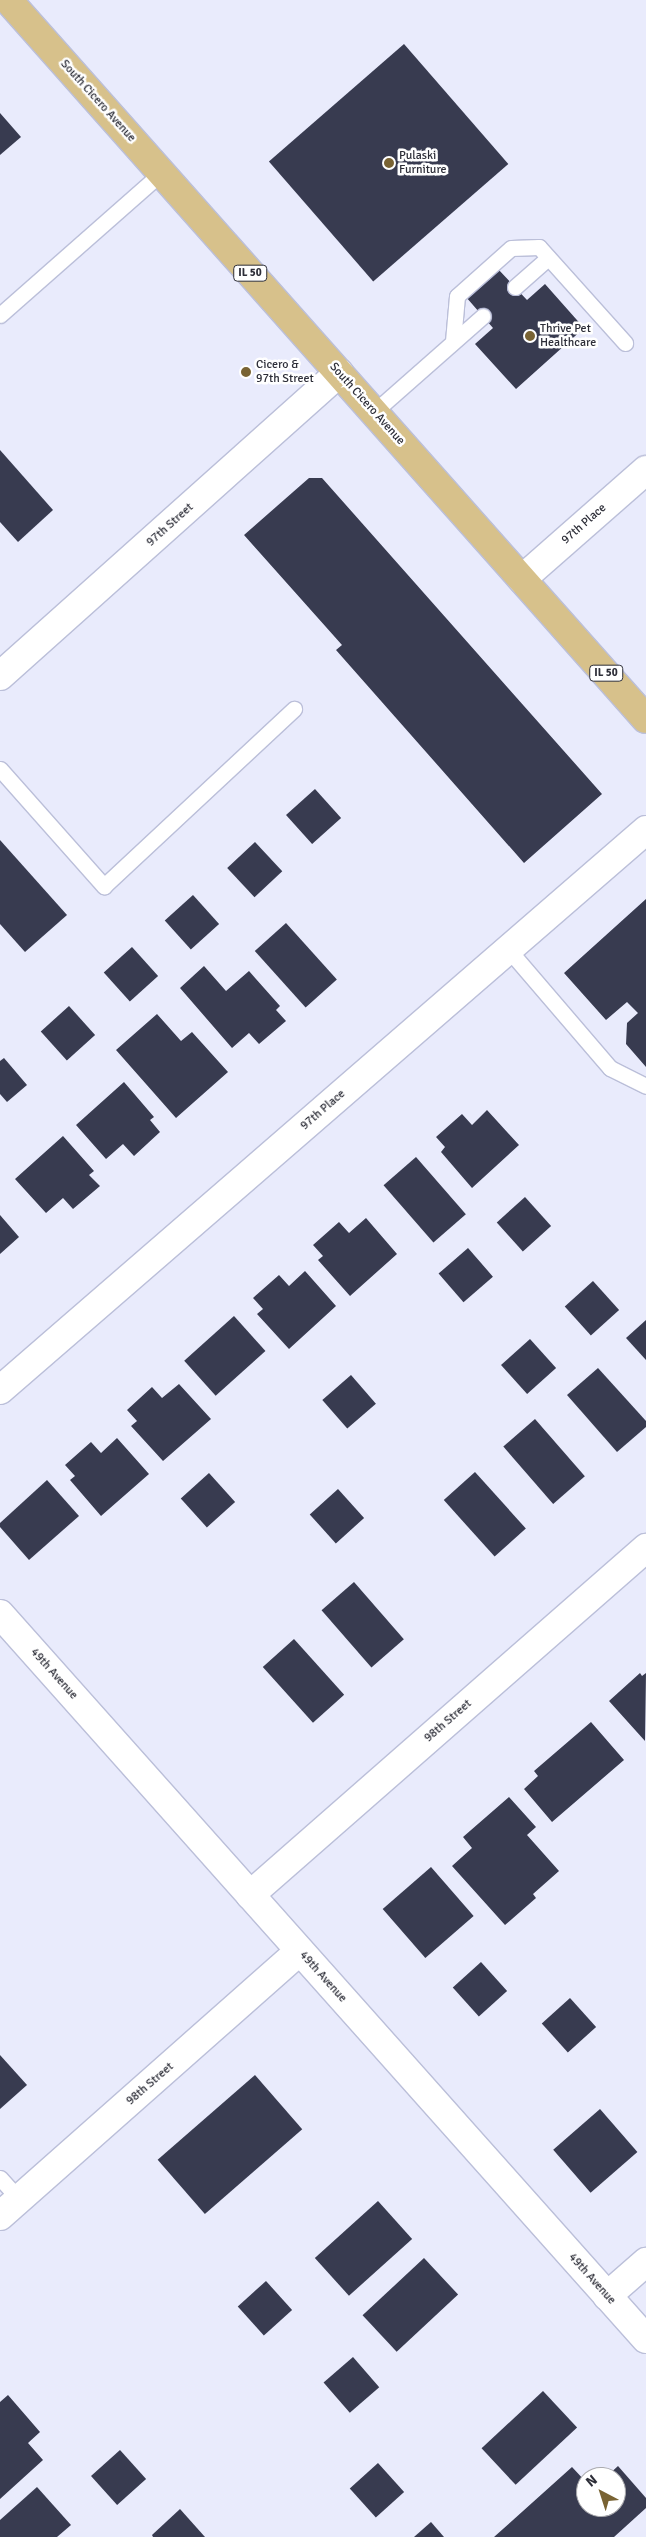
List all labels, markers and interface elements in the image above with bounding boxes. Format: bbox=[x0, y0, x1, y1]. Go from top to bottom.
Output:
street label: South Cicero Avenue bbox=[57, 57, 139, 145]
place label: Pulaski Furniture bbox=[399, 149, 447, 177]
marker: Pulaski Furniture bbox=[383, 157, 395, 169]
road number: IL 50 bbox=[232, 264, 268, 282]
place label: Thrive Pet Healthcare bbox=[540, 322, 596, 350]
marker: Thrive Pet Healthcare bbox=[524, 330, 536, 342]
place label: Cicero & 97th Street bbox=[256, 358, 314, 386]
street label: South Cicero Avenue bbox=[326, 360, 408, 448]
marker: Cicero & 97th Street bbox=[240, 366, 252, 378]
street label: 97th Street bbox=[144, 500, 196, 550]
street label: 97th Place bbox=[559, 501, 609, 547]
road number: IL 50 bbox=[588, 664, 624, 681]
street label: 97th Place bbox=[298, 1087, 348, 1133]
street label: 49th Avenue bbox=[27, 1645, 81, 1703]
street label: 98th Street bbox=[422, 1697, 474, 1745]
street label: 49th Avenue bbox=[296, 1948, 350, 2006]
street label: 98th Street bbox=[124, 2060, 176, 2108]
street label: 49th Avenue bbox=[565, 2250, 619, 2308]
north arrow bbox=[576, 2467, 626, 2517]
text: N bbox=[582, 2471, 601, 2491]

